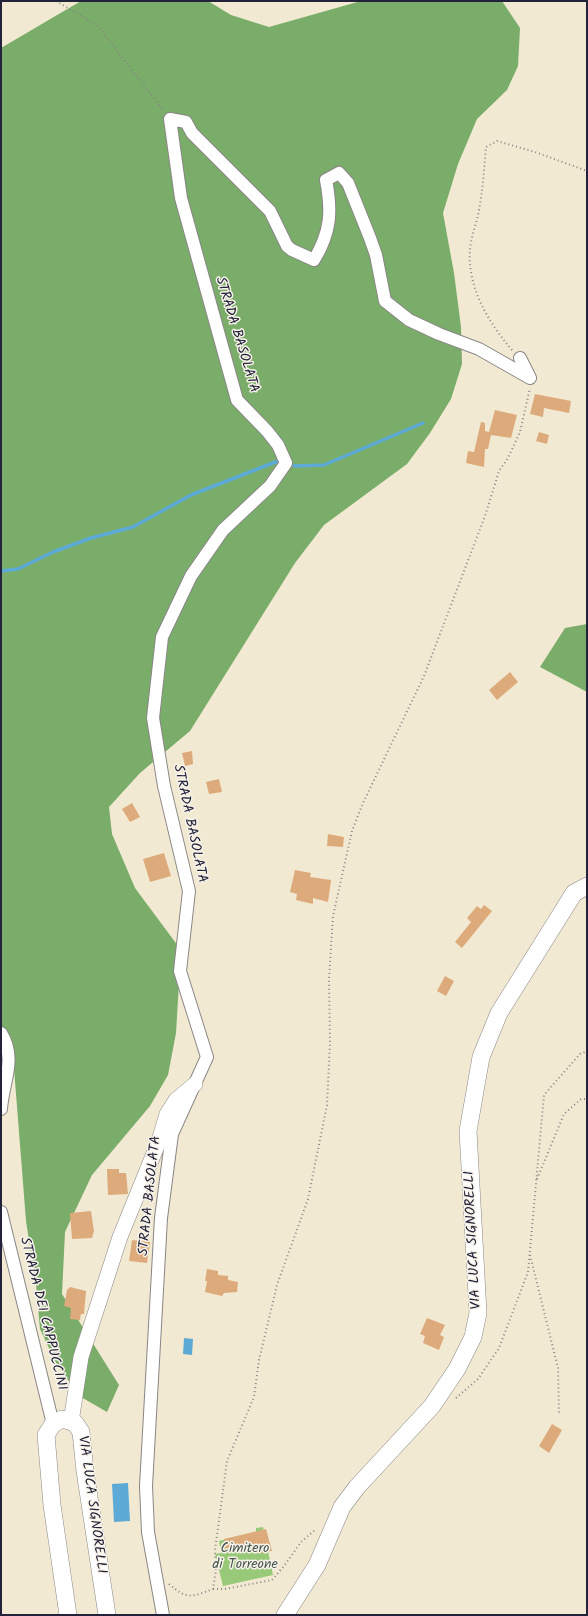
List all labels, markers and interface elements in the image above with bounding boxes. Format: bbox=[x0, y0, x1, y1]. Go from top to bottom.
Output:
street label: STRADA BASOLATA bbox=[210, 275, 262, 395]
street label: STRADA BASOLATA bbox=[168, 763, 210, 885]
street label: STRADA BASOLATA bbox=[136, 1135, 166, 1257]
street label: VIA LUCA SIGNORELLI bbox=[462, 1170, 486, 1310]
street label: STRADA DEI CAPPUCCINI bbox=[15, 1236, 69, 1392]
street label: VIA LUCA SIGNORELLI bbox=[73, 1435, 109, 1575]
park label: Cimitero di Torreone bbox=[212, 1542, 278, 1574]

